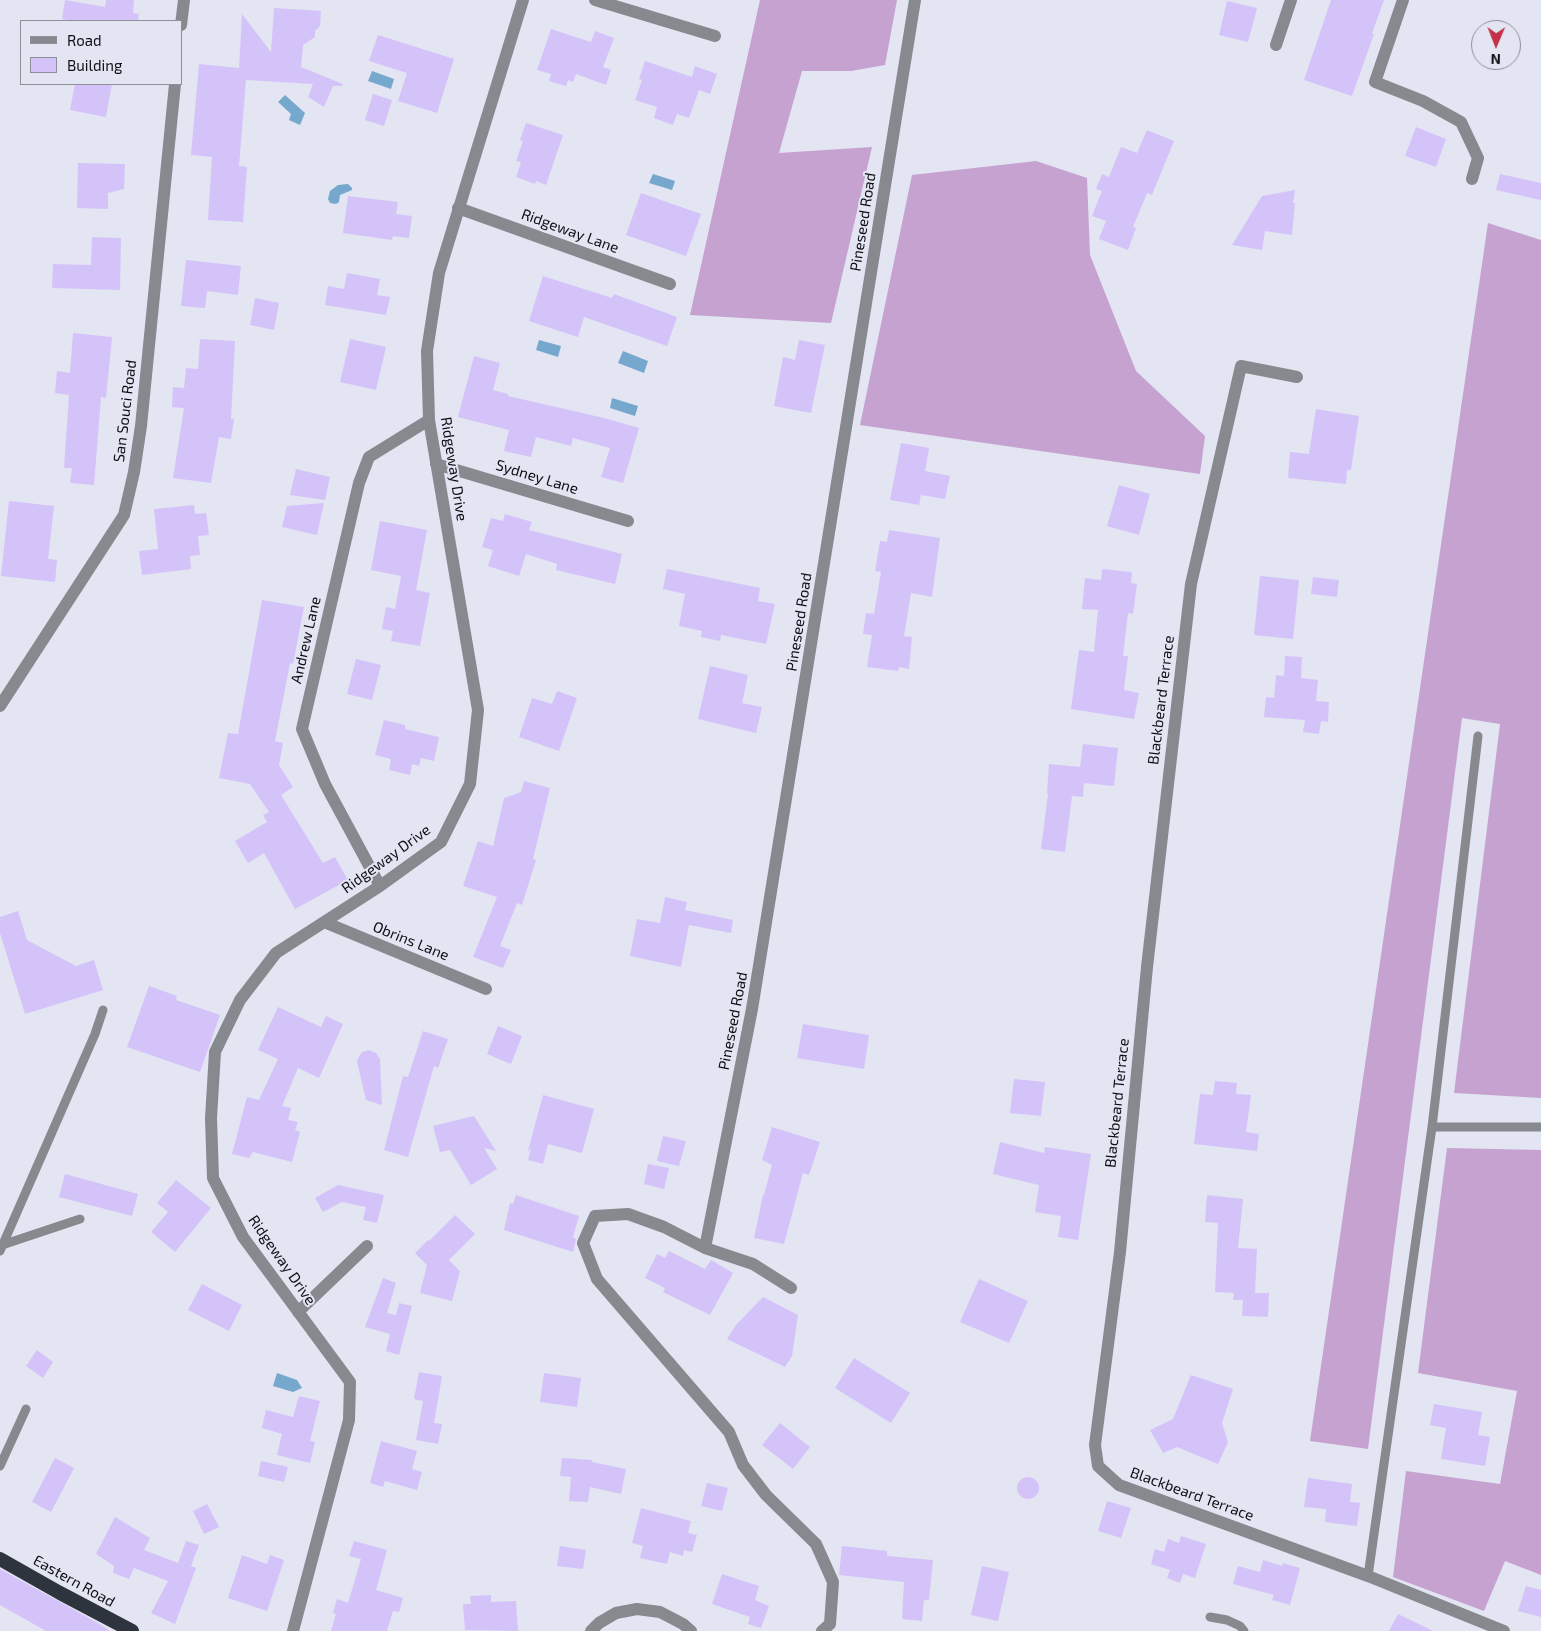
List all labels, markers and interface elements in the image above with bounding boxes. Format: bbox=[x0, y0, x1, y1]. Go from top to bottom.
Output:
legend bbox=[20, 20, 182, 85]
north arrow bbox=[1471, 20, 1521, 70]
text: Road bbox=[67, 31, 102, 49]
text: N bbox=[1491, 51, 1501, 68]
text: Building bbox=[67, 56, 122, 74]
street label: Pineseed Road bbox=[846, 171, 880, 273]
street label: Ridgeway Lane bbox=[519, 205, 621, 257]
street label: San Souci Road bbox=[110, 359, 140, 463]
street label: Ridgeway Drive bbox=[437, 416, 471, 522]
street label: Sydney Lane bbox=[494, 456, 580, 498]
street label: Pineseed Road bbox=[782, 571, 816, 673]
street label: Andrew Lane bbox=[287, 595, 325, 685]
street label: Blackbeard Terrace bbox=[1144, 634, 1178, 766]
street label: Ridgeway Drive bbox=[338, 821, 434, 897]
street label: Obrins Lane bbox=[370, 918, 452, 964]
street label: Pineseed Road bbox=[715, 970, 751, 1072]
street label: Blackbeard Terrace bbox=[1101, 1037, 1133, 1169]
street label: Ridgeway Drive bbox=[244, 1212, 320, 1308]
street label: Blackbeard Terrace bbox=[1128, 1463, 1256, 1525]
street label: Eastern Road bbox=[30, 1551, 118, 1611]

